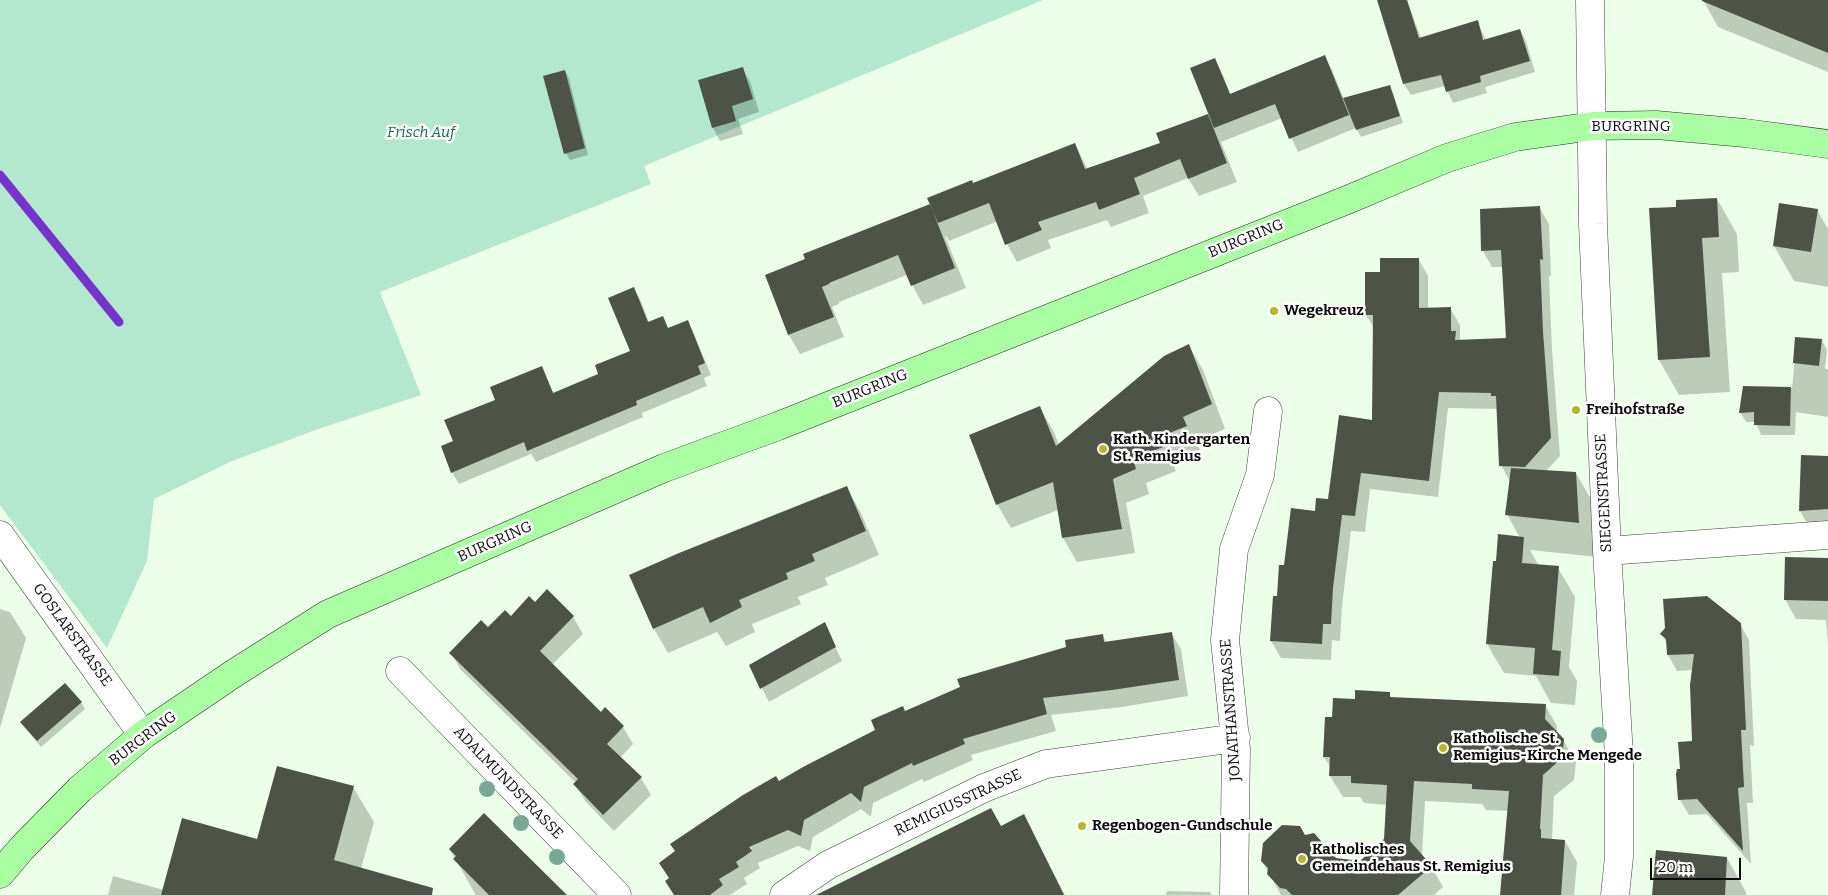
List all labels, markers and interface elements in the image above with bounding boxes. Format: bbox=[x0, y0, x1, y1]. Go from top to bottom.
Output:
street label: BURGRING bbox=[1591, 118, 1671, 136]
park label: Frisch Auf bbox=[387, 124, 455, 142]
street label: BURGRING bbox=[1206, 216, 1286, 262]
place label: Wegekreuz bbox=[1284, 302, 1364, 320]
marker: Wegekreuz bbox=[1268, 305, 1280, 317]
street label: BURGRING bbox=[830, 366, 910, 412]
place label: Freihofstraße bbox=[1586, 401, 1685, 419]
marker: Freihofstraße bbox=[1570, 404, 1582, 416]
place label: Kath. Kindergarten St. Remigius bbox=[1113, 431, 1250, 466]
street label: SIEGENSTRASSE bbox=[1592, 433, 1616, 553]
marker: Kath. Kindergarten St. Remigius bbox=[1097, 443, 1109, 455]
street label: BURGRING bbox=[455, 518, 535, 566]
street label: GOSLARSTRASSE bbox=[29, 580, 115, 690]
street label: JONATHANSTRASSE bbox=[1217, 638, 1245, 782]
street label: BURGRING bbox=[106, 708, 180, 770]
street label: ADALMUNDSTRASSE bbox=[449, 723, 567, 843]
place label: Katholische St. Remigius-Kirche Mengede bbox=[1453, 730, 1642, 765]
marker: Katholische St. Remigius-Kirche Mengede bbox=[1437, 742, 1449, 754]
street label: REMIGIUSSTRASSE bbox=[892, 766, 1024, 840]
place label: Regenbogen-Gundschule bbox=[1092, 817, 1272, 835]
marker: Regenbogen-Gundschule bbox=[1076, 820, 1088, 832]
place label: Katholisches Gemeindehaus St. Remigius bbox=[1312, 841, 1511, 876]
scale bar bbox=[1653, 848, 1744, 880]
marker: Katholisches Gemeindehaus St. Remigius bbox=[1296, 853, 1308, 865]
text: 20 m bbox=[1658, 858, 1693, 876]

